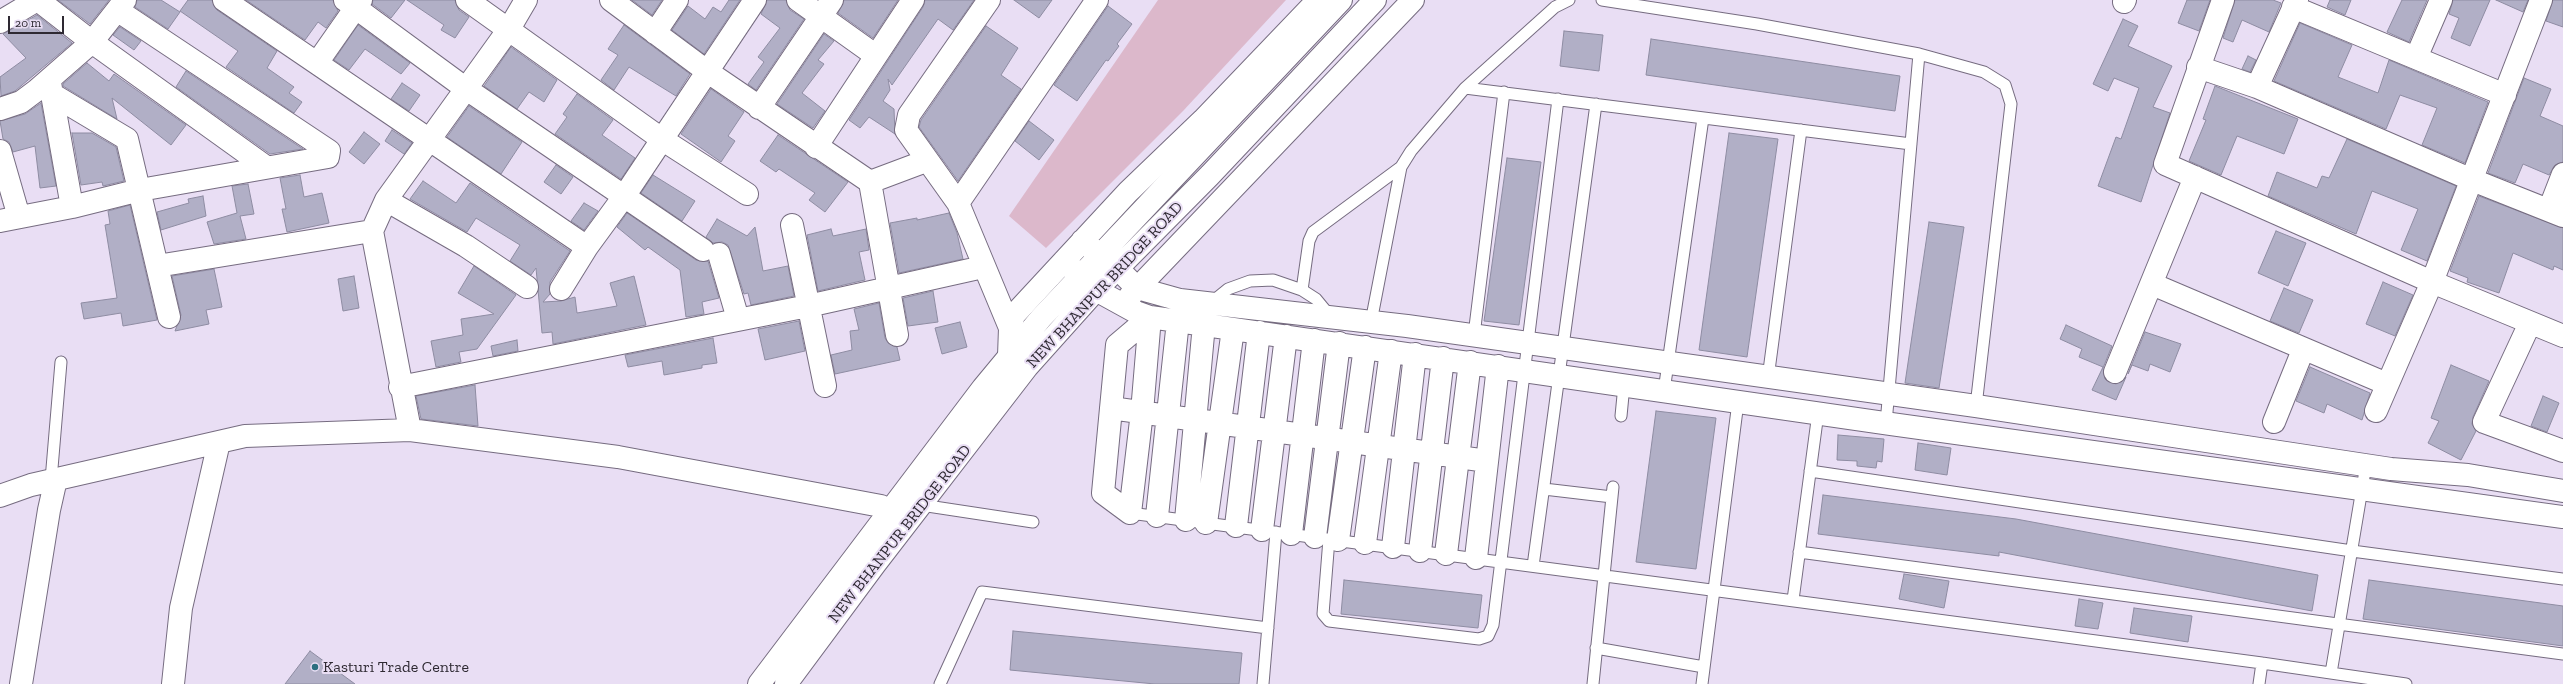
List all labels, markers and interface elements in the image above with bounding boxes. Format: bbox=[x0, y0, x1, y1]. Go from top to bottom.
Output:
scale bar bbox=[10, 8, 66, 34]
text: 20 m bbox=[15, 16, 41, 30]
street label: NEW BHANPUR BRIDGE ROAD bbox=[1023, 198, 1187, 372]
street label: NEW BHANPUR BRIDGE ROAD bbox=[825, 441, 975, 627]
place label: Kasturi Trade Centre bbox=[323, 657, 469, 677]
marker: Kasturi Trade Centre bbox=[310, 662, 320, 672]

